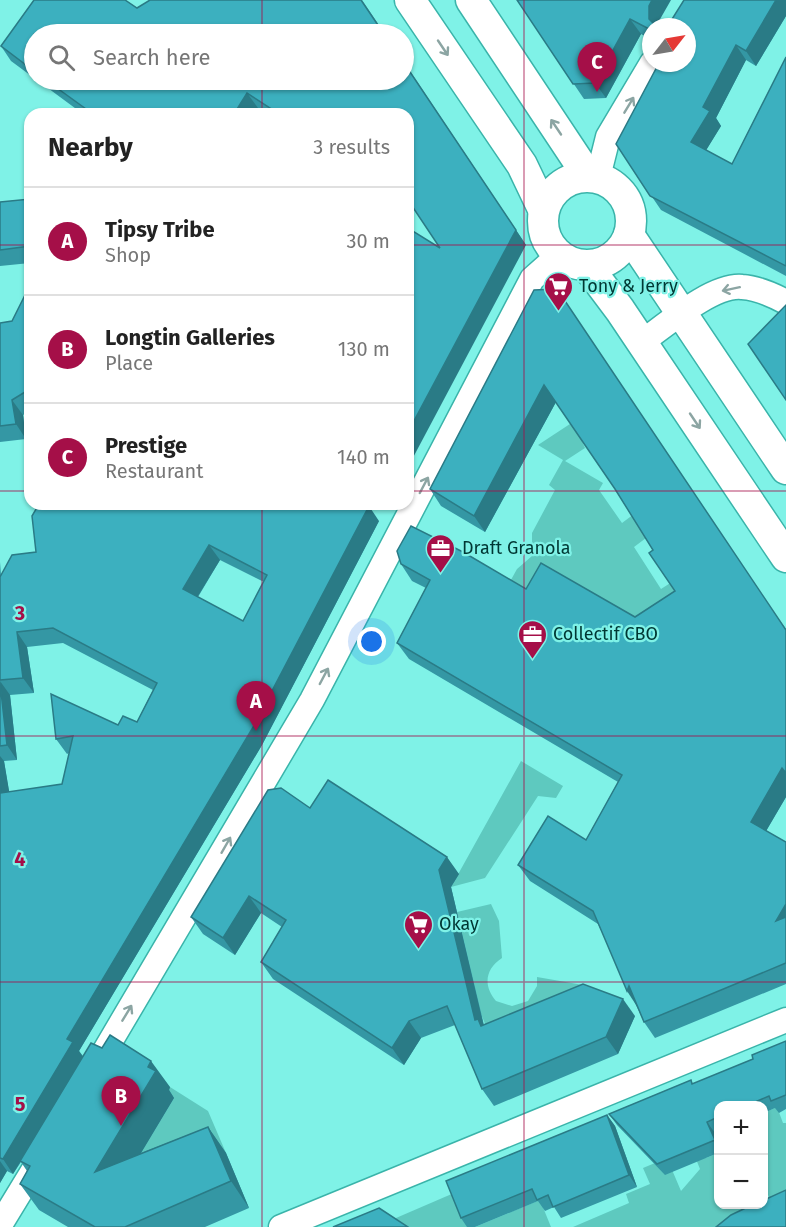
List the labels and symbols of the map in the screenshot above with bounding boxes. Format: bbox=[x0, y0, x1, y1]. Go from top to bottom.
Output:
north arrow bbox=[642, 18, 696, 72]
one-way arrow bbox=[437, 40, 449, 56]
pin: C bbox=[578, 42, 616, 92]
one-way arrow bbox=[623, 97, 635, 114]
one-way arrow bbox=[550, 119, 562, 136]
supermarket icon: Tony & Jerry bbox=[542, 270, 574, 312]
place label: Tony & Jerry bbox=[579, 275, 678, 297]
one-way arrow bbox=[722, 284, 741, 295]
one-way arrow bbox=[689, 413, 701, 429]
one-way arrow bbox=[418, 477, 430, 494]
office icon: Draft Granola bbox=[425, 532, 457, 574]
place label: Draft Granola bbox=[462, 537, 571, 559]
text: 3 bbox=[14, 601, 25, 625]
office icon: Collectif CBO bbox=[516, 618, 548, 660]
place label: Collectif CBO bbox=[553, 623, 658, 645]
your location bbox=[357, 627, 386, 656]
one-way arrow bbox=[319, 668, 330, 686]
pin: A bbox=[236, 682, 276, 731]
one-way arrow bbox=[221, 837, 233, 854]
text: 4 bbox=[14, 847, 26, 871]
supermarket icon: Okay bbox=[402, 908, 434, 950]
place label: Okay bbox=[439, 913, 479, 935]
one-way arrow bbox=[121, 1005, 133, 1022]
pin: B bbox=[102, 1076, 140, 1126]
text: 5 bbox=[15, 1092, 26, 1116]

